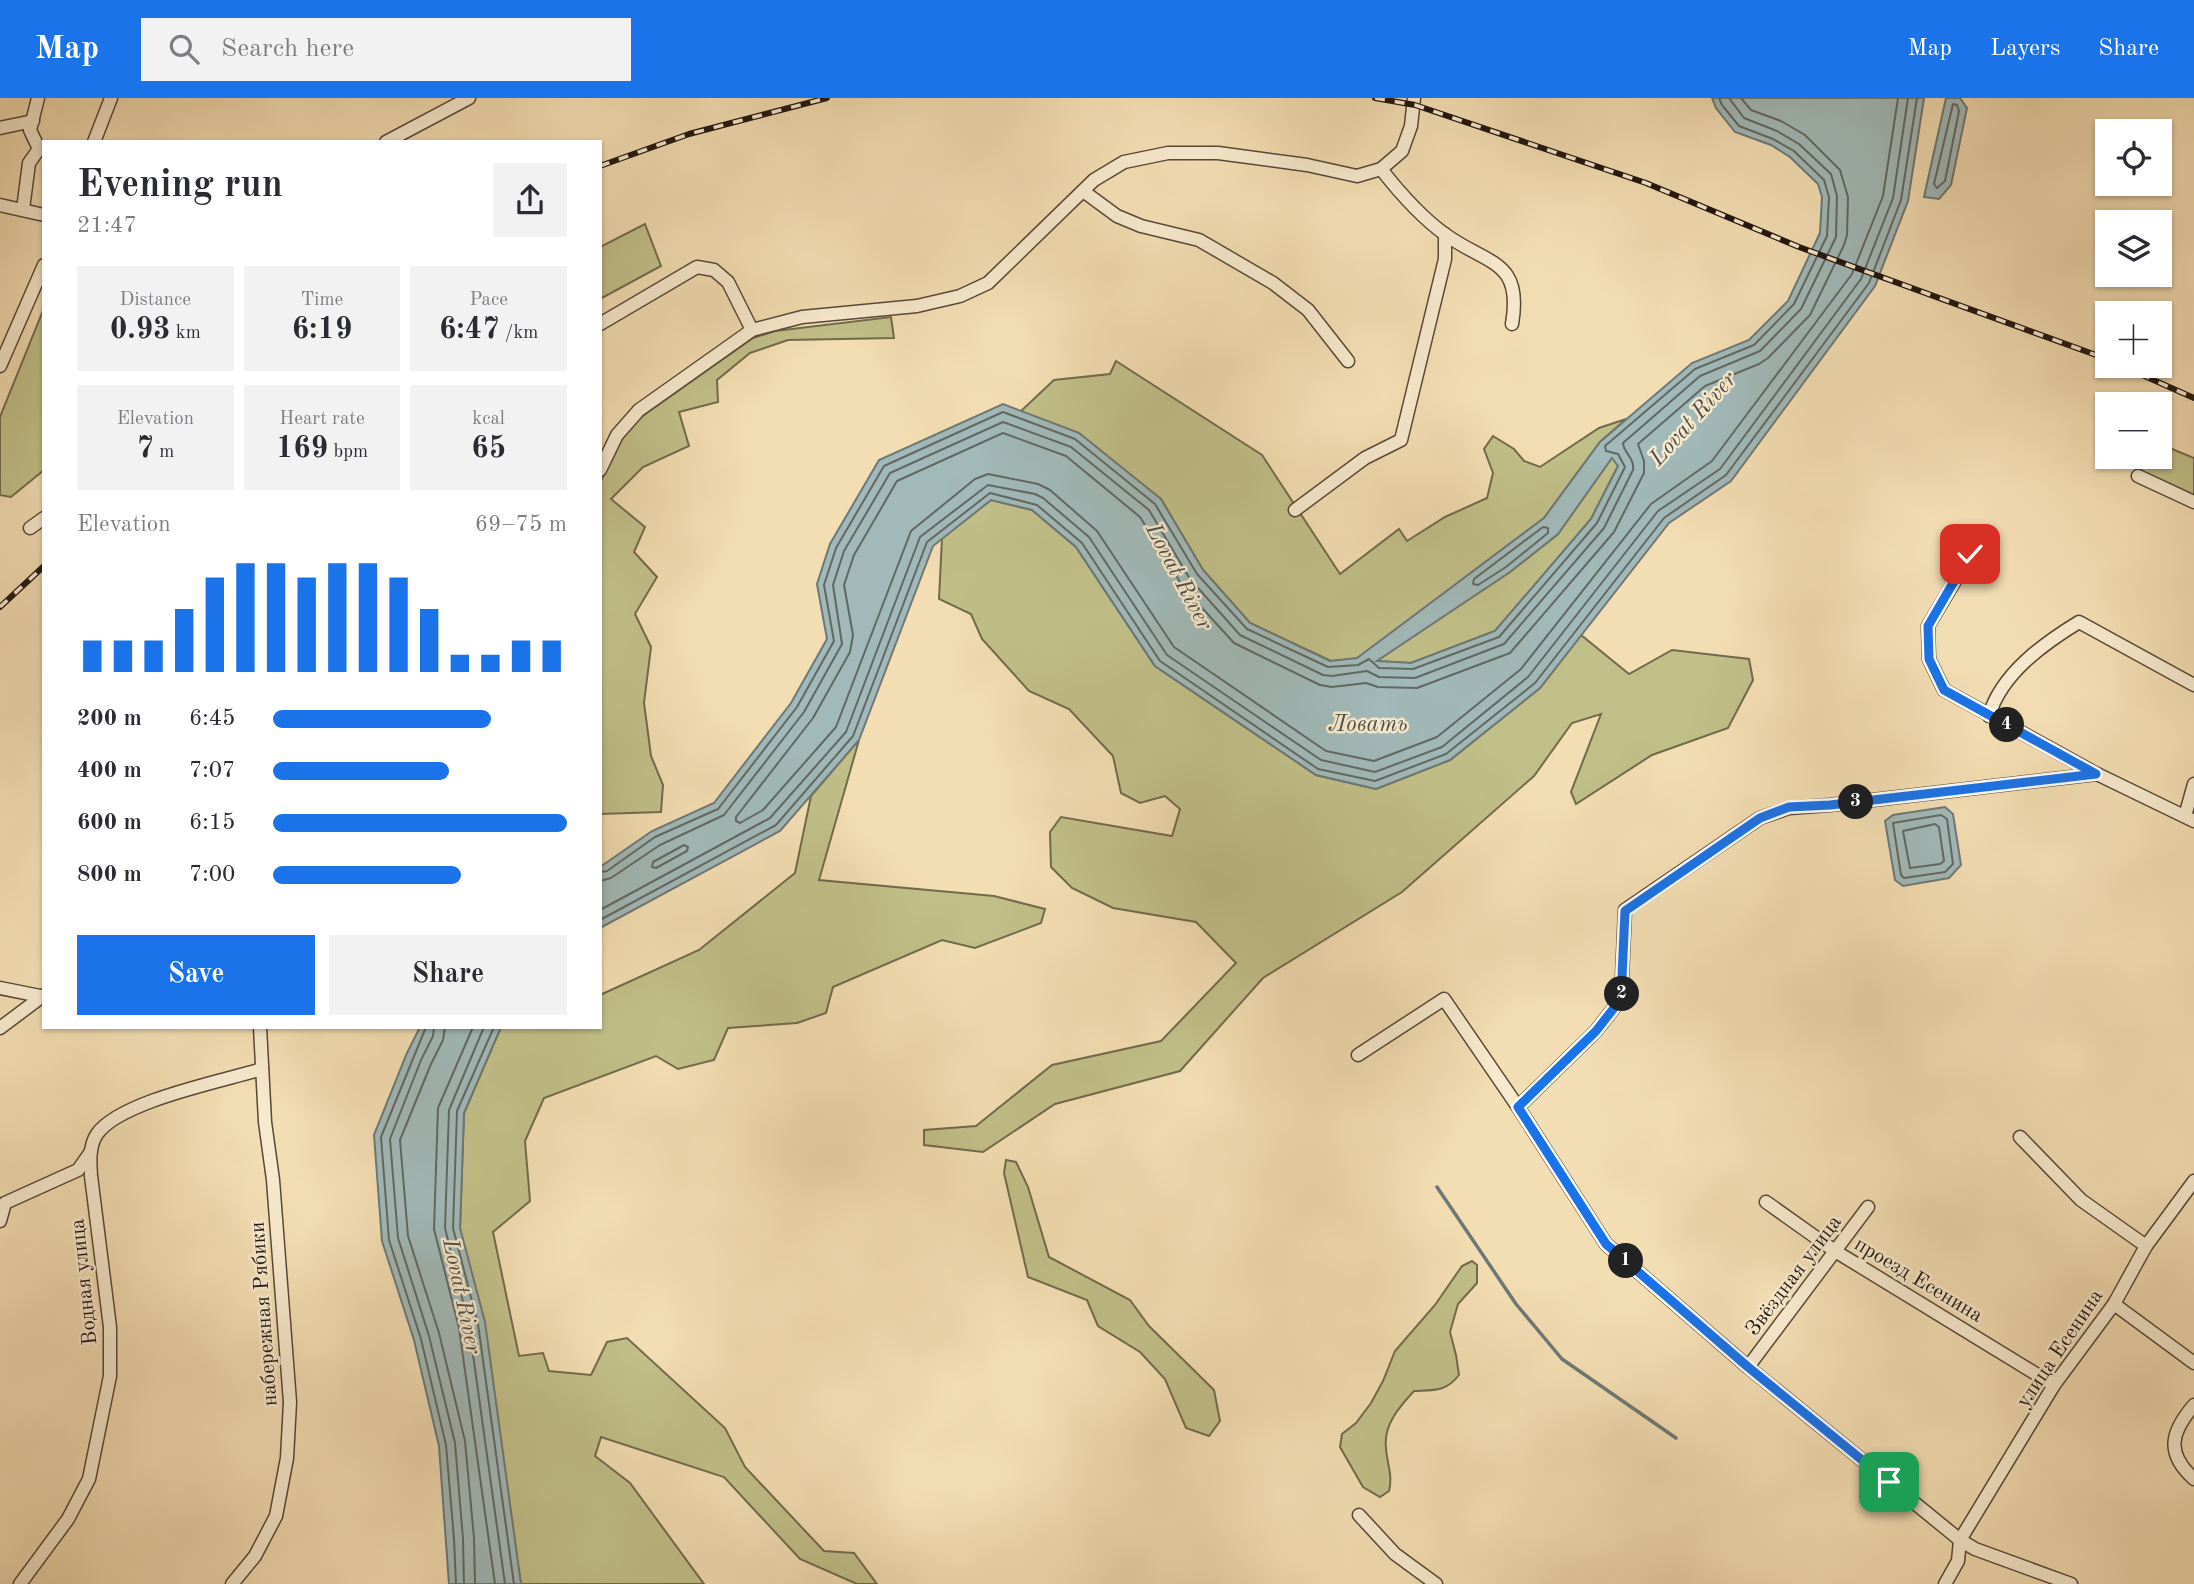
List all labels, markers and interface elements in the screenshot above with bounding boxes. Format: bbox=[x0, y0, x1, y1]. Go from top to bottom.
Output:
search box bbox=[141, 18, 631, 81]
icon: search bbox=[165, 30, 203, 68]
text: Map bbox=[35, 33, 99, 66]
text: Search here bbox=[221, 36, 354, 62]
text: Map bbox=[1908, 37, 1952, 61]
text: Layers bbox=[1990, 37, 2060, 61]
text: Share bbox=[2098, 37, 2159, 61]
map controls bbox=[2095, 119, 2172, 469]
button: locate bbox=[2095, 119, 2172, 196]
button: share bbox=[493, 163, 567, 237]
text: Evening run bbox=[77, 167, 283, 205]
button: layers bbox=[2095, 210, 2172, 287]
text: 21:47 bbox=[77, 214, 137, 237]
text: Distance bbox=[120, 291, 191, 310]
text: Time bbox=[301, 291, 343, 310]
text: Pace bbox=[469, 291, 508, 310]
button: + bbox=[2095, 301, 2172, 378]
text: 0.93 bbox=[110, 315, 170, 345]
text: 6:19 bbox=[292, 315, 352, 345]
text: 6:47 bbox=[439, 315, 500, 345]
text: km bbox=[170, 324, 201, 343]
text: /km bbox=[500, 324, 538, 343]
water label: Lovat River bbox=[1645, 367, 1742, 471]
button: − bbox=[2095, 392, 2172, 469]
text: Elevation bbox=[117, 410, 194, 429]
text: Heart rate bbox=[279, 410, 365, 429]
text: kcal bbox=[472, 410, 505, 429]
text: 7 bbox=[136, 434, 154, 464]
text: 169 bbox=[276, 434, 328, 464]
text: 65 bbox=[471, 434, 506, 464]
text: m bbox=[154, 443, 174, 462]
text: bpm bbox=[328, 443, 368, 462]
text: Elevation bbox=[77, 513, 171, 536]
text: 69–75 m bbox=[475, 513, 567, 536]
water label: Lovat River bbox=[1141, 519, 1217, 635]
pin bbox=[1940, 524, 2000, 584]
icon: check bbox=[1951, 535, 1989, 573]
text: 200 m bbox=[77, 707, 142, 730]
text: 6:45 bbox=[189, 707, 235, 730]
pin: 4 bbox=[1990, 708, 2024, 742]
water label: Ловать bbox=[1328, 713, 1408, 736]
text: 4 bbox=[2001, 715, 2012, 734]
text: 400 m bbox=[77, 759, 142, 782]
text: 7:07 bbox=[189, 759, 235, 782]
pin: 3 bbox=[1839, 784, 1874, 820]
text: 3 bbox=[1850, 792, 1861, 811]
text: 600 m bbox=[77, 811, 142, 834]
text: 6:15 bbox=[189, 811, 235, 834]
text: 800 m bbox=[77, 863, 142, 886]
text: 7:00 bbox=[189, 863, 235, 886]
button: Save bbox=[77, 935, 315, 1015]
button: Share bbox=[329, 935, 567, 1015]
pin: 2 bbox=[1604, 976, 1640, 1012]
text: 2 bbox=[1616, 984, 1627, 1003]
street label: Звёздная улица bbox=[1742, 1212, 1846, 1340]
street label: Водная улица bbox=[67, 1218, 102, 1346]
street label: набережная Рябики bbox=[248, 1221, 281, 1407]
street label: проезд Есенина bbox=[1850, 1234, 1986, 1327]
water label: Lovat River bbox=[438, 1236, 485, 1357]
pin: 1 bbox=[1608, 1244, 1644, 1278]
text: 1 bbox=[1620, 1251, 1631, 1270]
street label: улица Есенина bbox=[2013, 1286, 2107, 1412]
pin bbox=[1859, 1452, 1919, 1512]
icon: arrive bbox=[1870, 1463, 1908, 1501]

